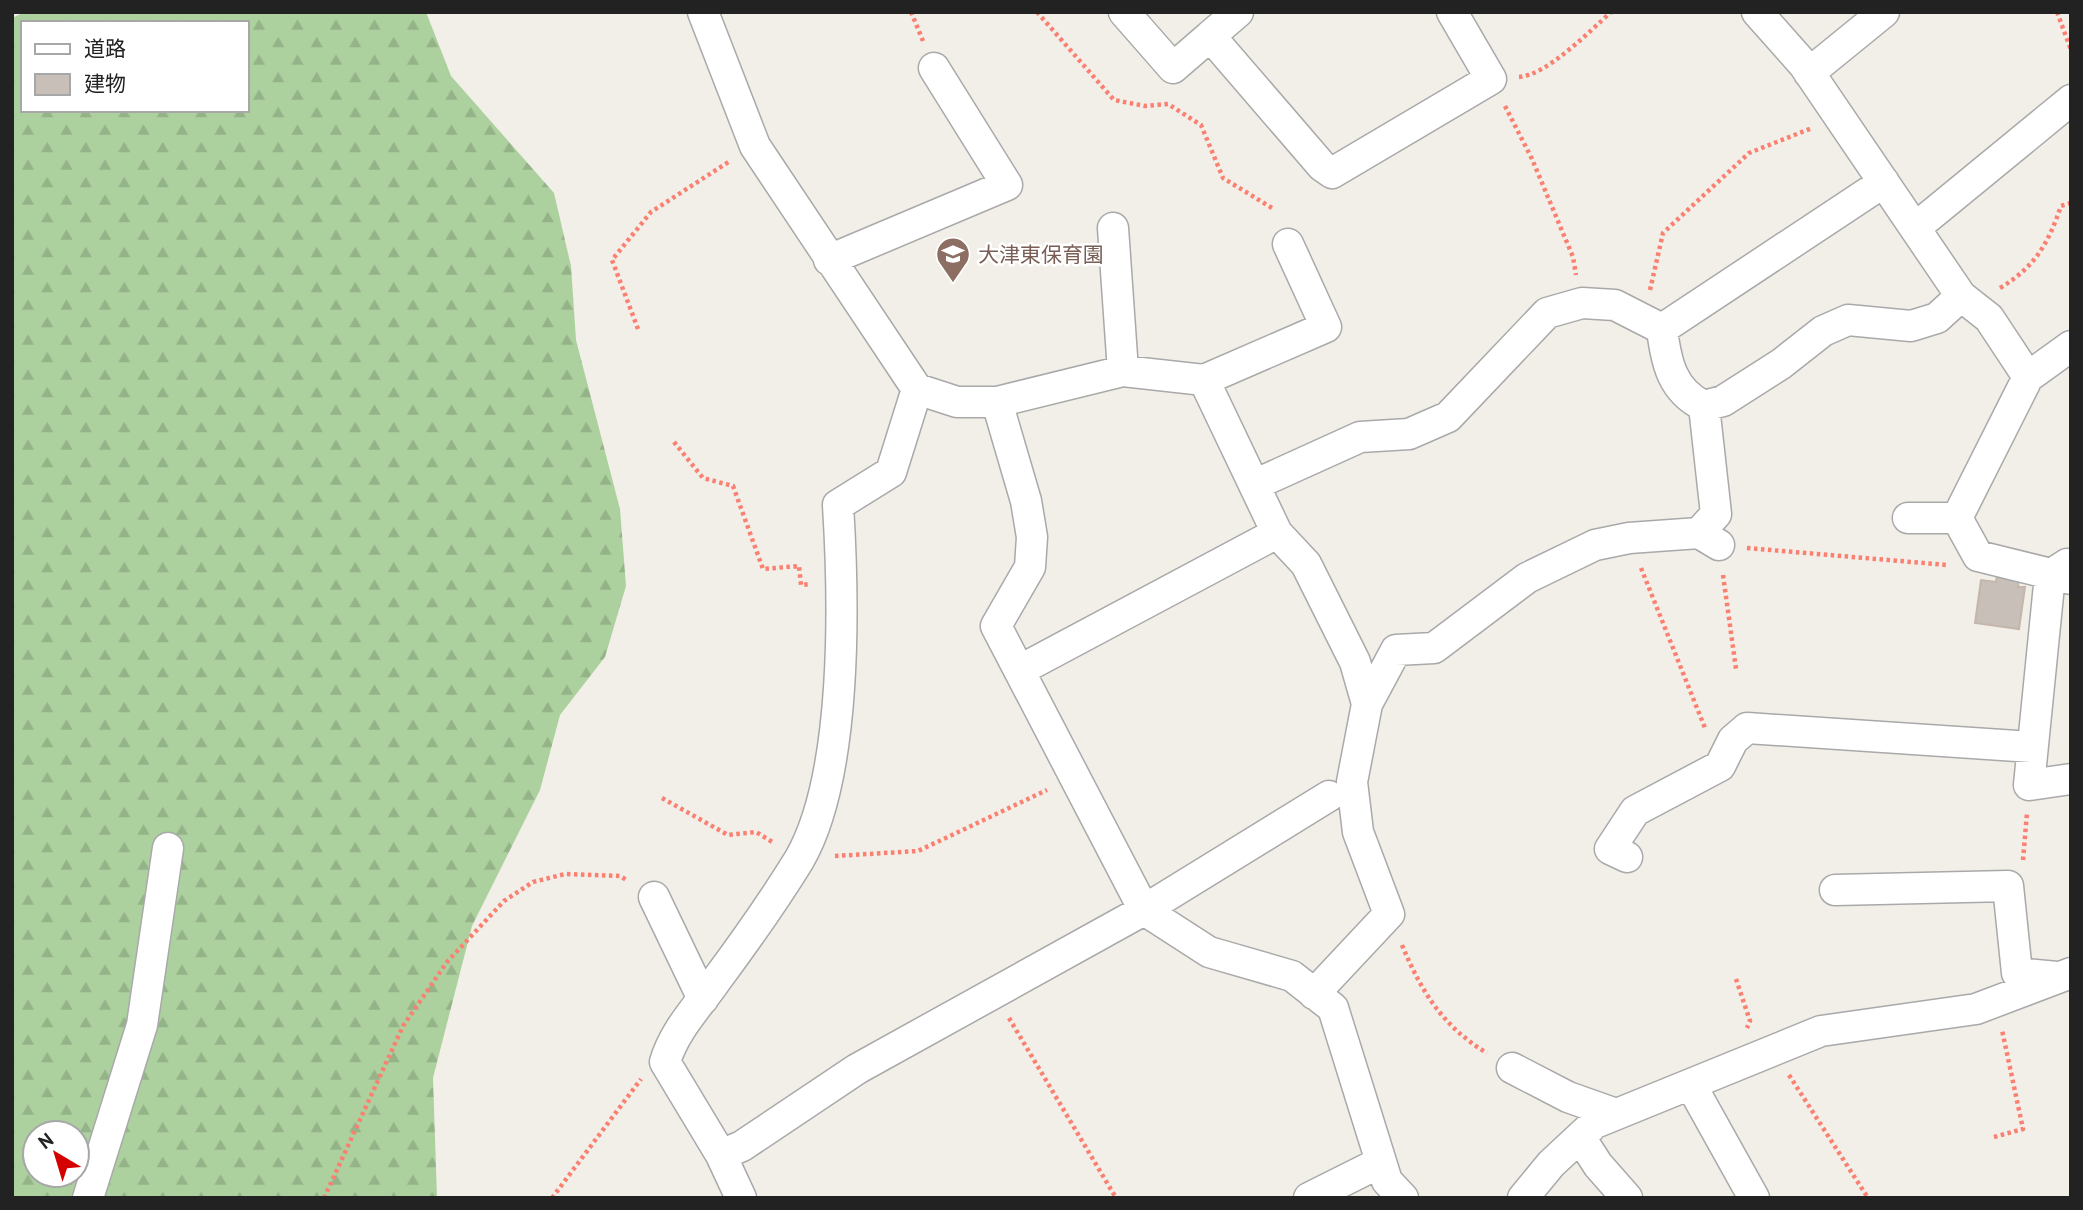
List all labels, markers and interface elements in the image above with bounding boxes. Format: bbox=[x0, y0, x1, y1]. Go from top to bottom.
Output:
legend bbox=[21, 21, 248, 112]
text: 道路 bbox=[84, 35, 126, 62]
text: 建物 bbox=[84, 70, 126, 97]
school or university icon: 大津東保育園 bbox=[934, 235, 972, 284]
place label: 大津東保育園 bbox=[978, 241, 1104, 268]
north arrow bbox=[21, 1119, 91, 1189]
text: N bbox=[33, 1127, 58, 1154]

